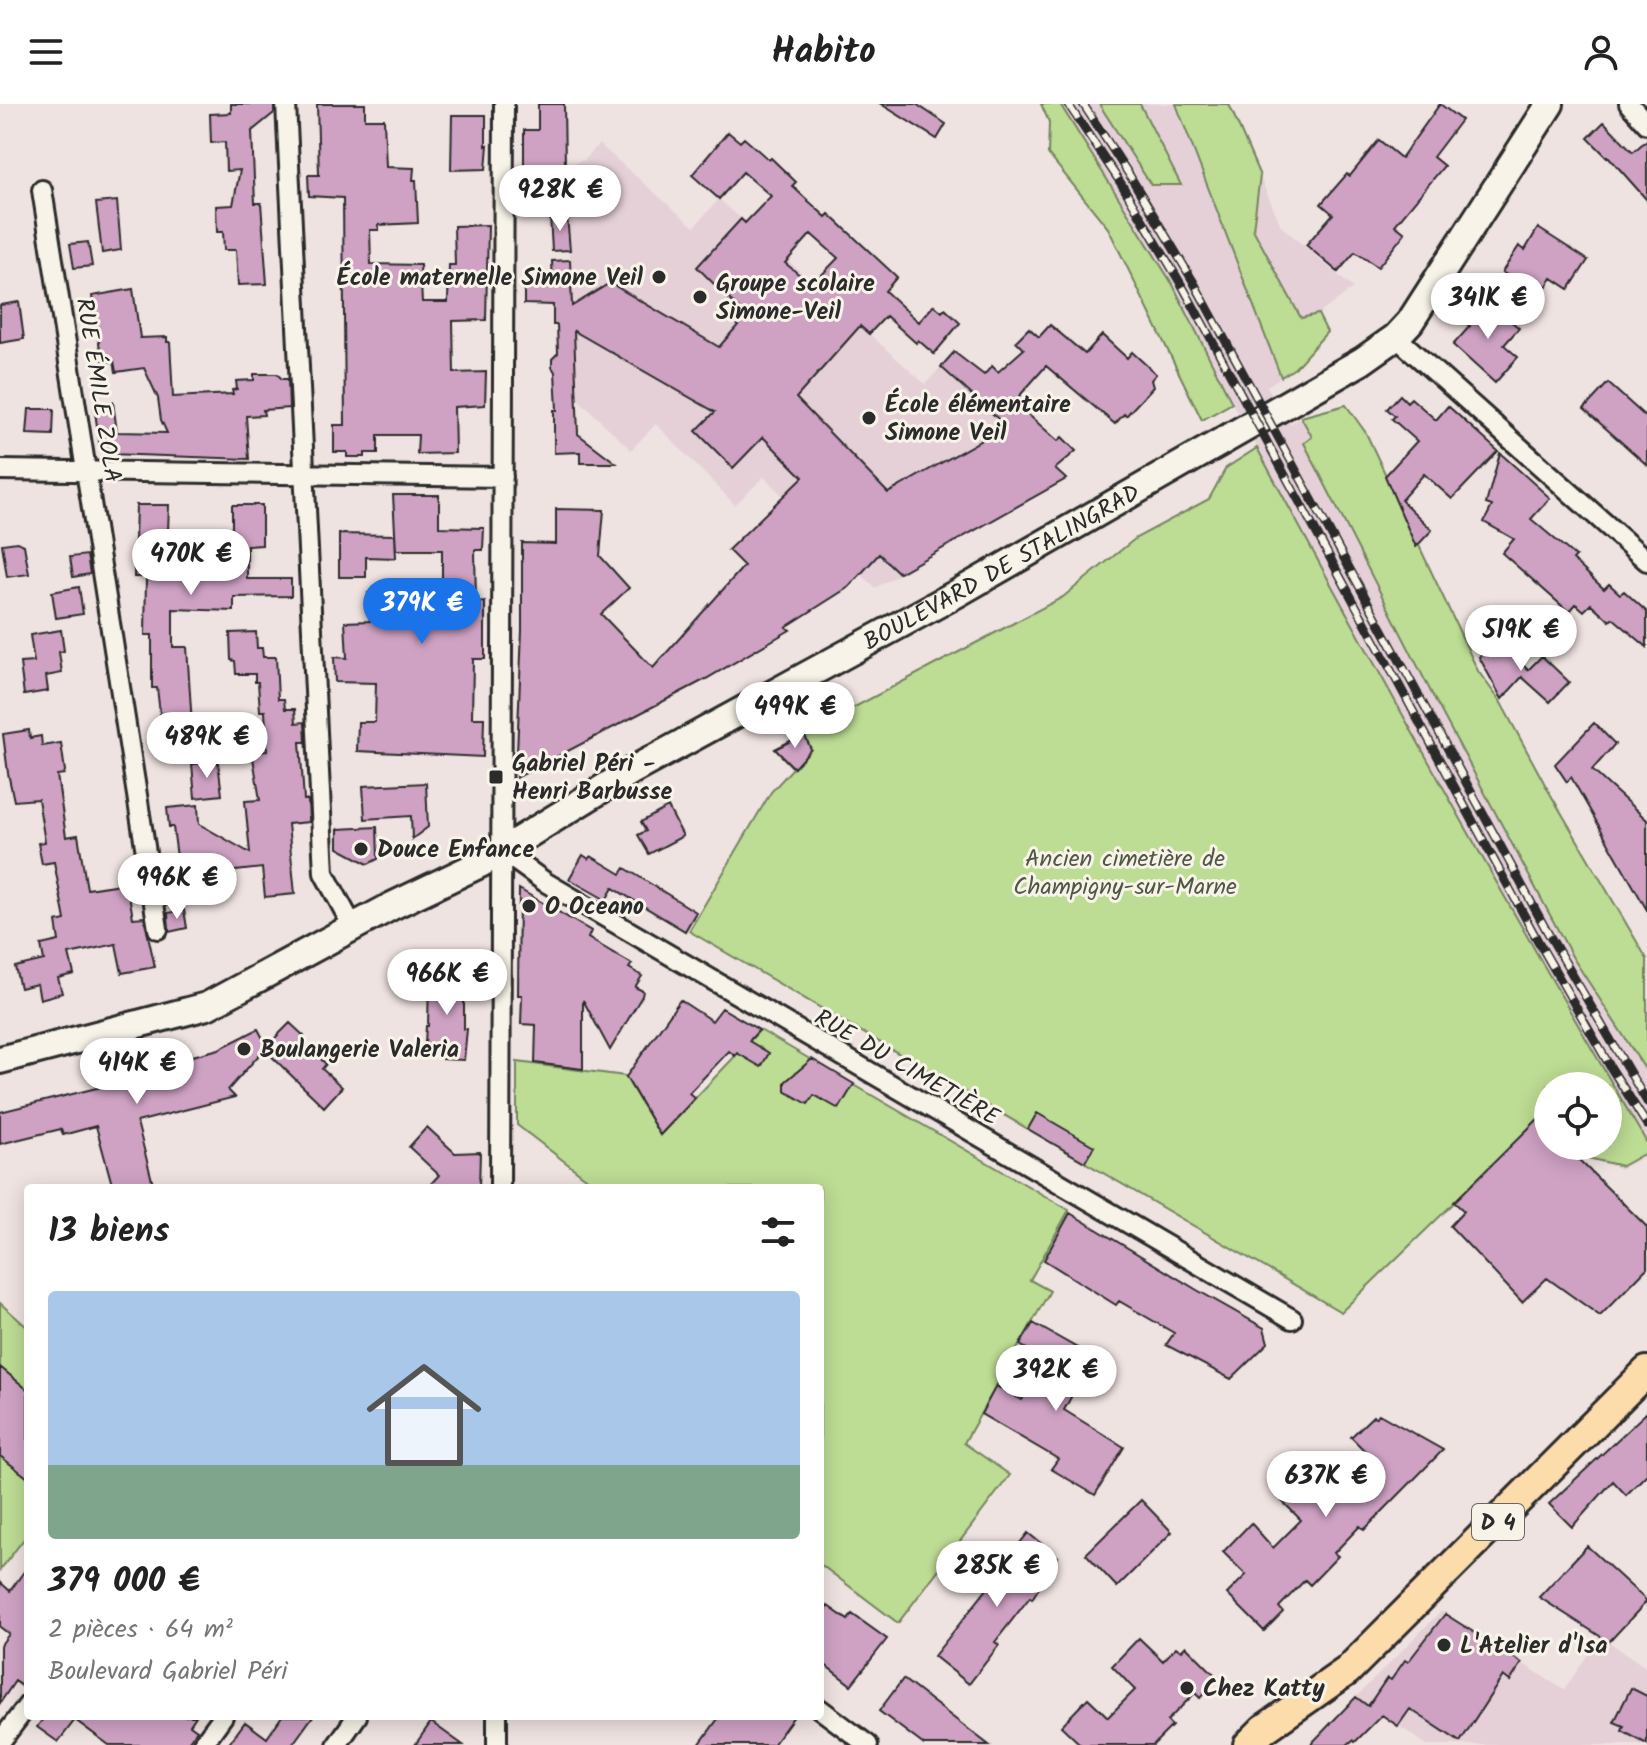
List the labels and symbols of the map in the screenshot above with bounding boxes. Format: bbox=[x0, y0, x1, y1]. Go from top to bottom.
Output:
pin: 928K € bbox=[495, 165, 625, 233]
place label: École maternelle Simone Veil bbox=[336, 259, 644, 298]
place label: Groupe scolaire Simone-Veil bbox=[716, 265, 875, 332]
marker: École maternelle Simone Veil bbox=[650, 268, 668, 286]
pin: 341K € bbox=[1423, 273, 1553, 341]
marker: Groupe scolaire Simone-Veil bbox=[691, 288, 709, 306]
street label: RUE ÉMILE ZOLA bbox=[64, 295, 131, 485]
place label: École élémentaire Simone Veil bbox=[885, 386, 1071, 453]
marker: École élémentaire Simone Veil bbox=[860, 409, 878, 427]
street label: BOULEVARD DE STALINGRAD bbox=[856, 474, 1148, 662]
pin: 470K € bbox=[126, 529, 256, 597]
pin: 379K € bbox=[357, 578, 487, 646]
pin: 519K € bbox=[1456, 605, 1586, 673]
pin: 499K € bbox=[730, 682, 860, 750]
pin: 489K € bbox=[142, 712, 272, 780]
place label: Gabriel Péri - Henri Barbusse bbox=[512, 745, 672, 812]
marker: Gabriel Péri - Henri Barbusse bbox=[487, 768, 505, 786]
place label: Douce Enfance bbox=[377, 831, 535, 870]
marker: Douce Enfance bbox=[352, 840, 370, 858]
park label: Ancien cimetière de Champigny-sur-Marne bbox=[1013, 840, 1237, 907]
pin: 996K € bbox=[112, 853, 242, 921]
place label: O Oceano bbox=[545, 888, 644, 927]
marker: O Oceano bbox=[520, 897, 538, 915]
pin: 966K € bbox=[382, 949, 512, 1017]
street label: RUE DU CIMETIÈRE bbox=[806, 999, 1007, 1138]
place label: Boulangerie Valeria bbox=[260, 1031, 459, 1070]
pin: 414K € bbox=[72, 1038, 202, 1106]
marker: Boulangerie Valeria bbox=[235, 1040, 253, 1058]
pin: 392K € bbox=[991, 1345, 1121, 1413]
pin: 637K € bbox=[1261, 1451, 1391, 1519]
road number: D 4 bbox=[1472, 1504, 1524, 1540]
pin: 285K € bbox=[932, 1541, 1062, 1609]
place label: L'Atelier d'Isa bbox=[1460, 1627, 1607, 1666]
marker: L'Atelier d'Isa bbox=[1435, 1636, 1453, 1654]
place label: Chez Katty bbox=[1203, 1670, 1325, 1709]
marker: Chez Katty bbox=[1178, 1679, 1196, 1697]

